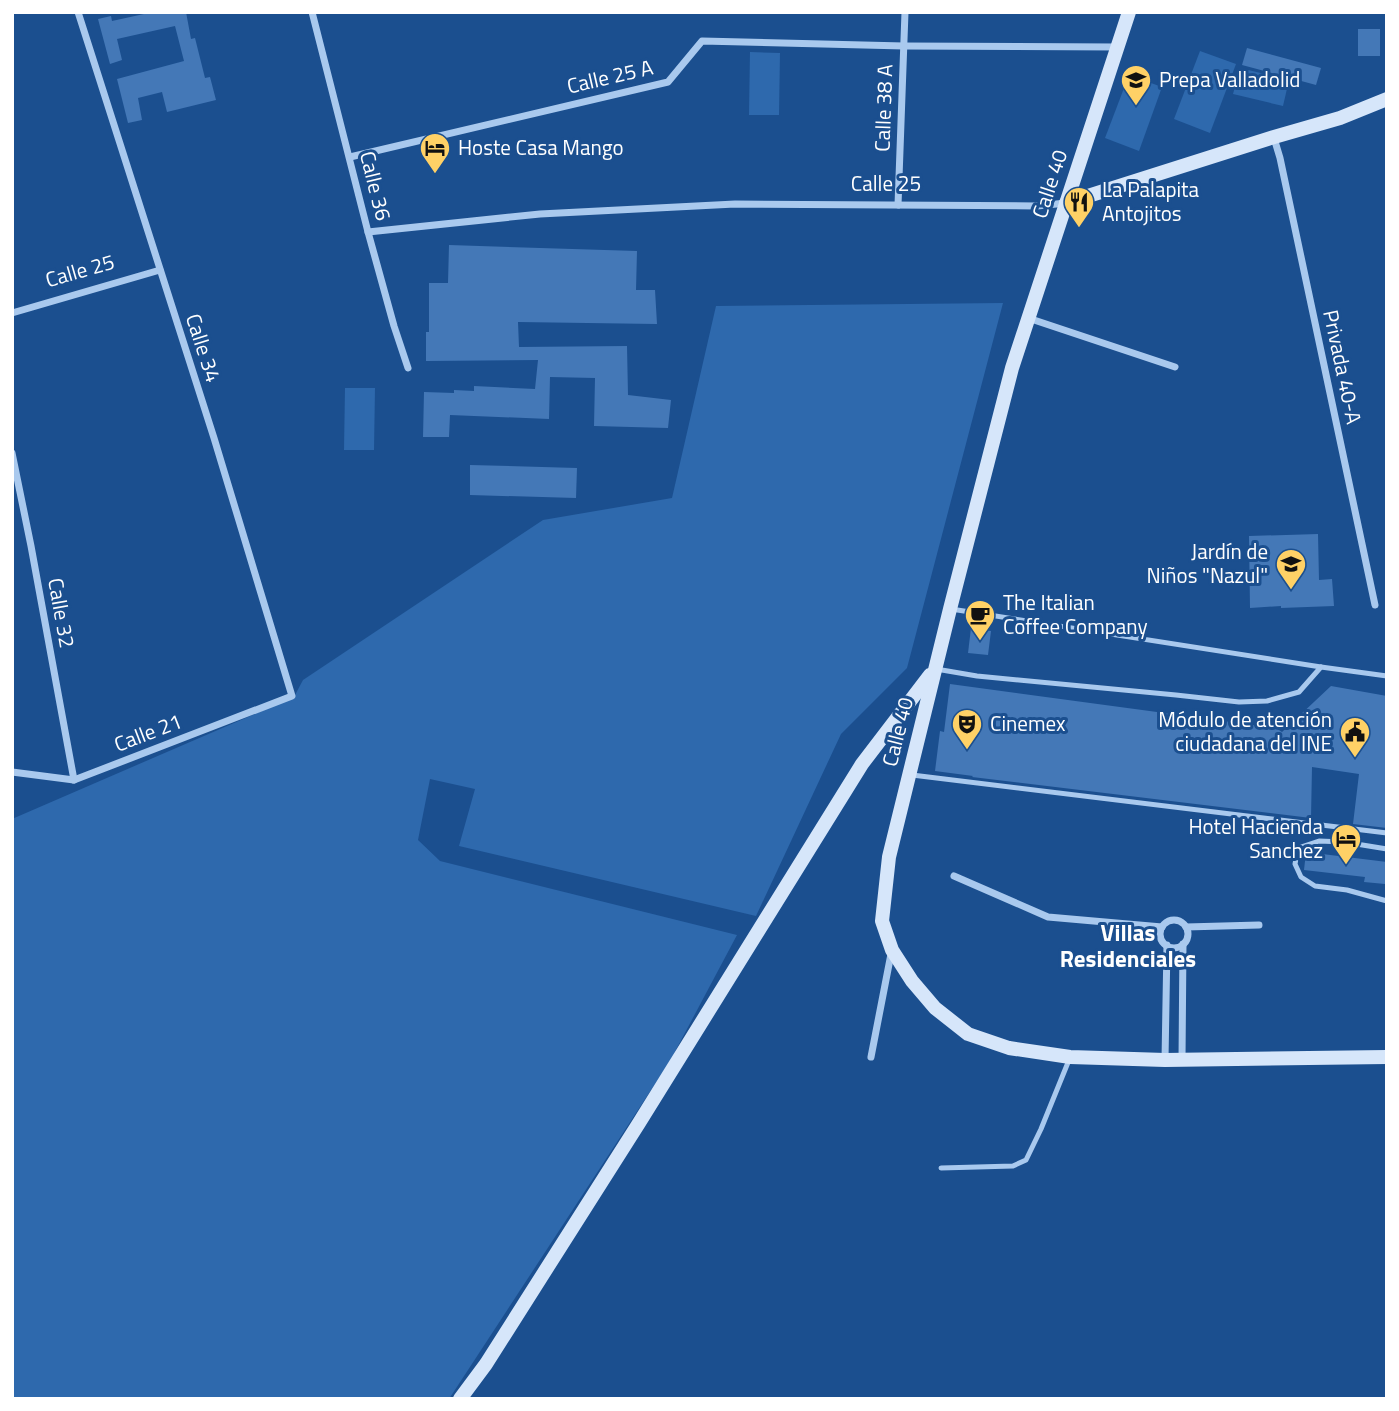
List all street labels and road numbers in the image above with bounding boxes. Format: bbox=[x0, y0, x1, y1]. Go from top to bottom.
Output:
street label: Calle 25 A bbox=[564, 50, 656, 101]
street label: Calle 38 A bbox=[865, 63, 901, 152]
street label: Calle 40 bbox=[1023, 145, 1075, 222]
street label: Calle 36 bbox=[352, 148, 400, 224]
street label: Calle 25 bbox=[851, 167, 921, 199]
street label: Calle 25 bbox=[41, 245, 118, 295]
street label: Privada 40-A bbox=[1315, 307, 1371, 427]
street label: Calle 34 bbox=[178, 309, 230, 386]
street label: Calle 32 bbox=[40, 575, 84, 650]
street label: Calle 40 bbox=[873, 694, 921, 770]
street label: Calle 21 bbox=[109, 705, 186, 760]

